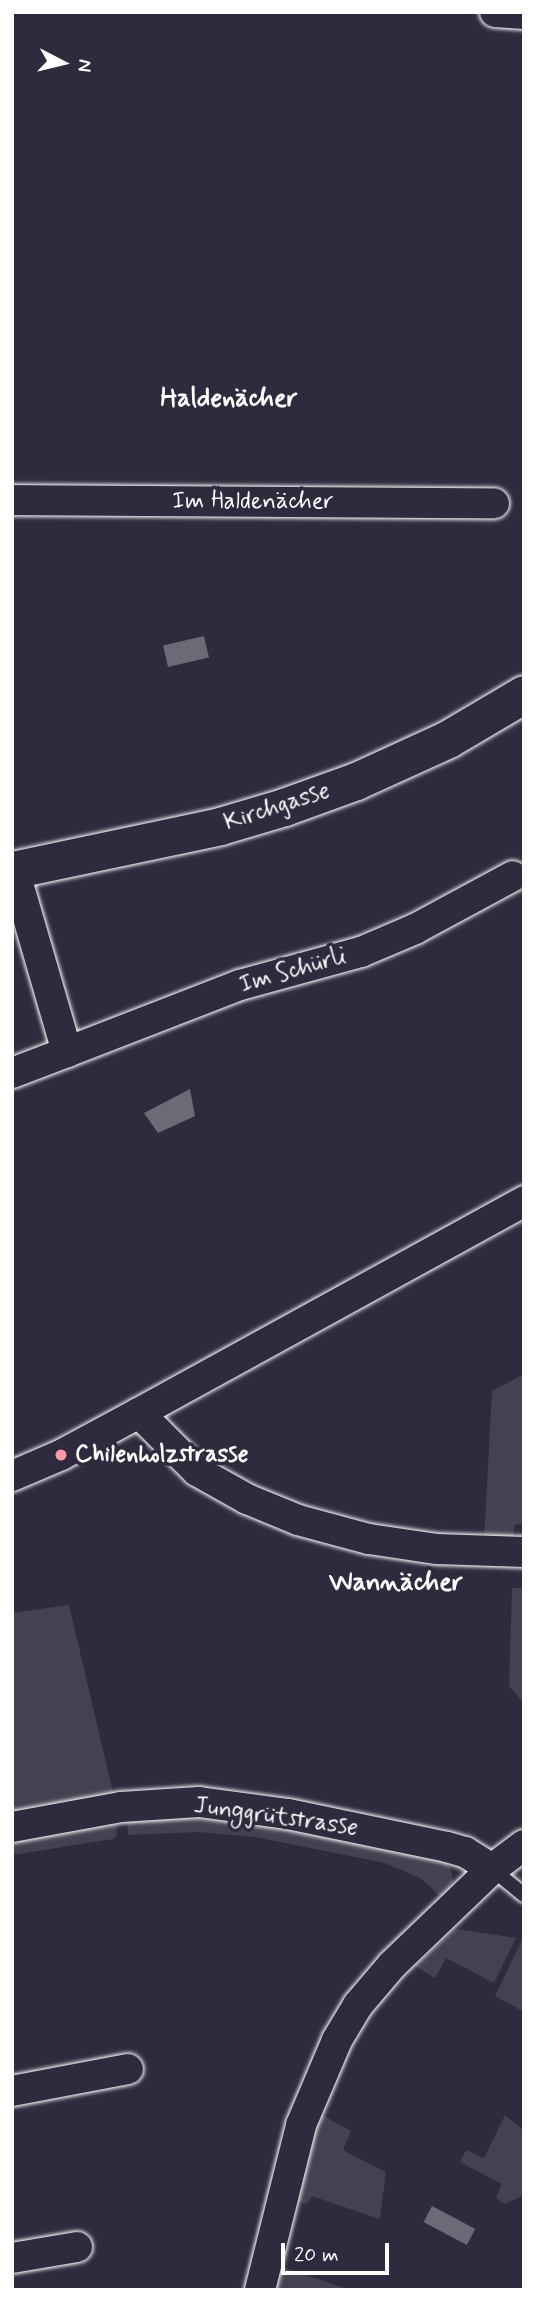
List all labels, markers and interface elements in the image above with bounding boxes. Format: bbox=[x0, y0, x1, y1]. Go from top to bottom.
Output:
north arrow bbox=[28, 28, 98, 98]
text: N bbox=[71, 58, 98, 73]
district label: Haldenächer bbox=[160, 384, 298, 416]
street label: Im Haldenächer bbox=[170, 488, 336, 516]
street label: Kirchgasse bbox=[220, 776, 334, 838]
street label: Im Schürli bbox=[236, 942, 350, 1000]
place label: Chilenholzstrasse bbox=[75, 1441, 248, 1469]
marker: Chilenholzstrasse bbox=[53, 1447, 69, 1463]
district label: Wannächer bbox=[329, 1568, 463, 1600]
street label: Junggrütstrasse bbox=[192, 1791, 360, 1843]
scale bar bbox=[284, 2228, 392, 2272]
text: 20 m bbox=[294, 2241, 339, 2269]

